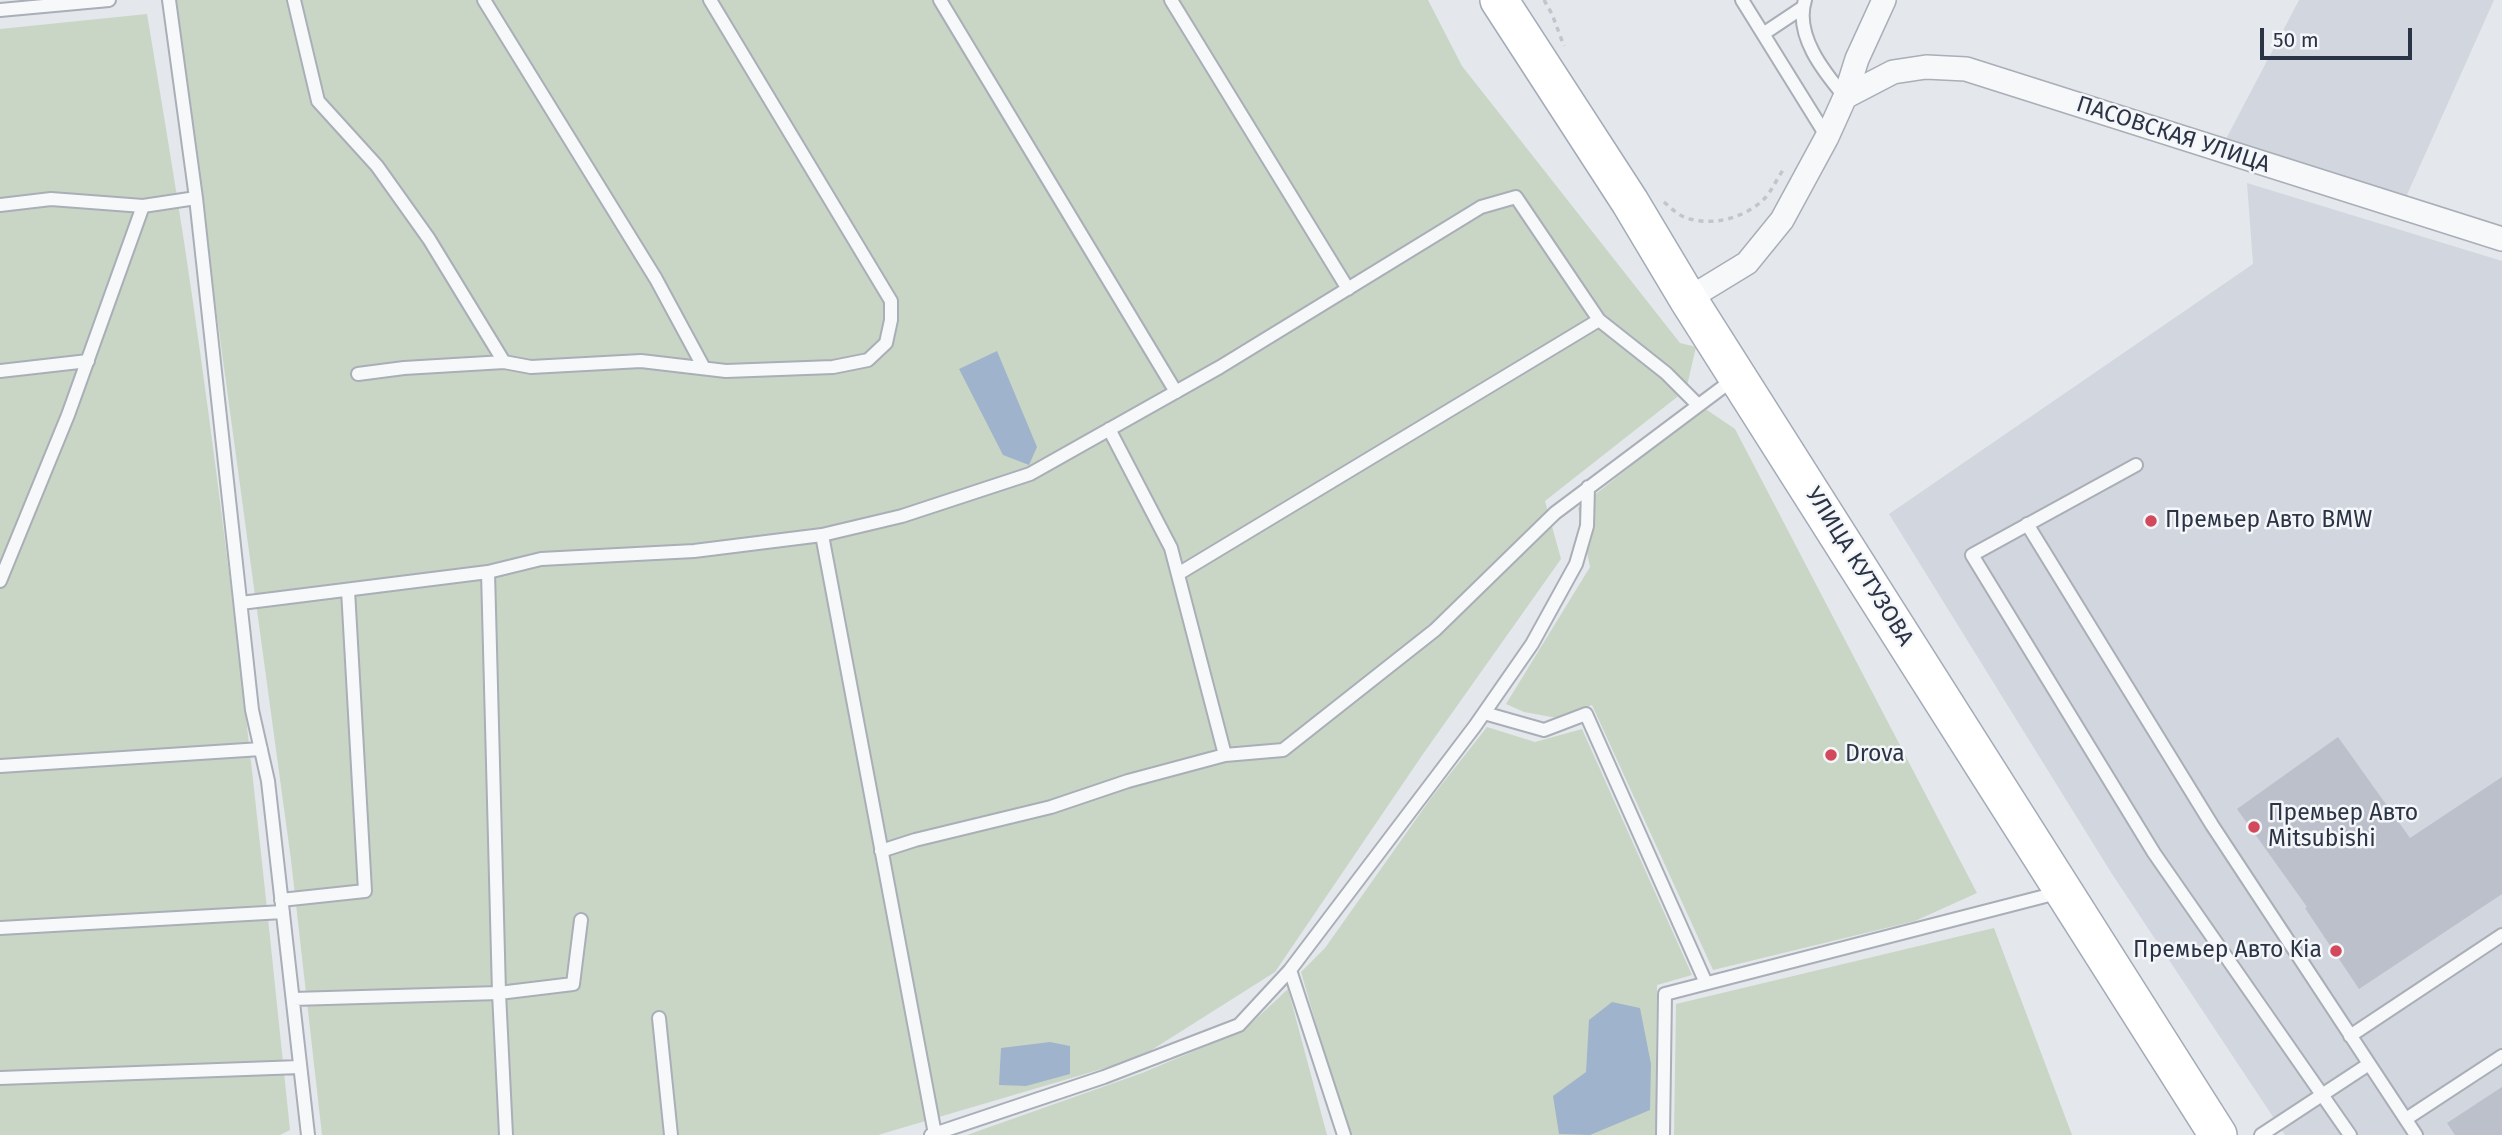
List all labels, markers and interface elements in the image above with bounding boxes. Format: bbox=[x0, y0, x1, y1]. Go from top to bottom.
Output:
scale bar bbox=[2264, 14, 2416, 58]
text: 50 m bbox=[2273, 27, 2319, 53]
street label: ПАСОВСКАЯ УЛИЦА bbox=[2073, 91, 2273, 179]
street label: УЛИЦА КУТУЗОВА bbox=[1799, 483, 1919, 651]
place label: Премьер Авто BMW bbox=[2165, 507, 2372, 535]
marker: Премьер Авто BMW bbox=[2143, 513, 2159, 529]
place label: Drova bbox=[1845, 741, 1905, 769]
marker: Drova bbox=[1823, 747, 1839, 763]
place label: Премьер Авто Mitsubishi bbox=[2268, 800, 2418, 854]
marker: Премьер Авто Mitsubishi bbox=[2246, 819, 2262, 835]
place label: Премьер Авто Kia bbox=[2133, 937, 2322, 965]
marker: Премьер Авто Kia bbox=[2328, 943, 2344, 959]

